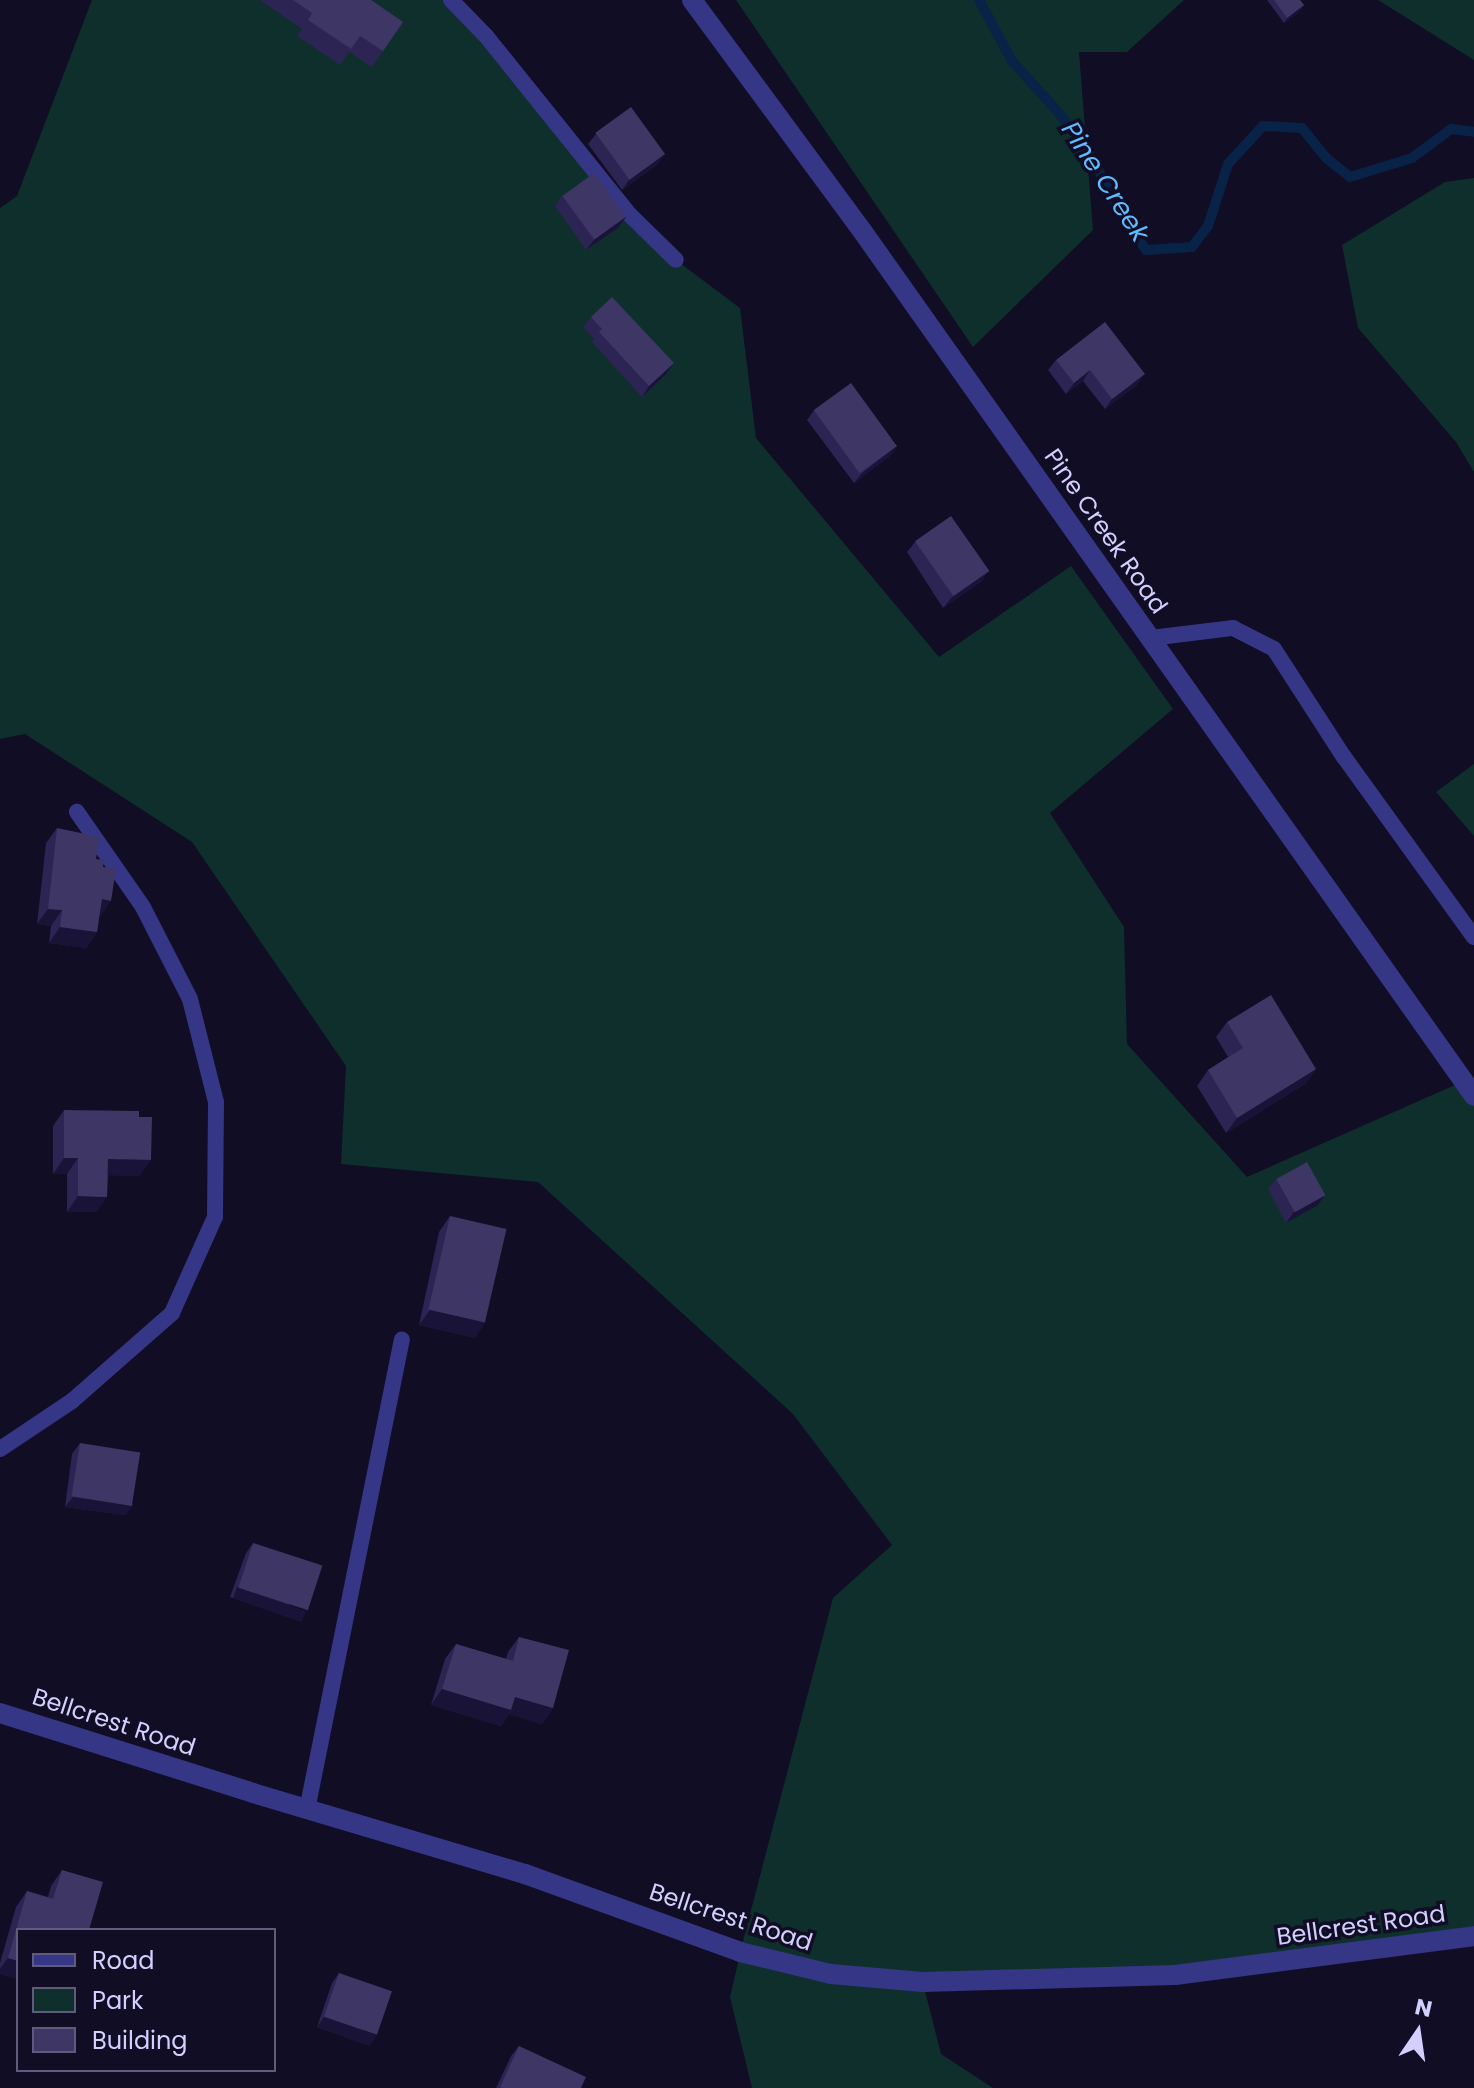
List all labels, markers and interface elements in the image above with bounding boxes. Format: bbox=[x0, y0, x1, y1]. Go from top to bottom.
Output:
water label: Pine Creek bbox=[1055, 116, 1155, 248]
street label: Pine Creek Road bbox=[1038, 443, 1174, 619]
street label: Bellcrest Road bbox=[29, 1682, 199, 1762]
street label: Bellcrest Road bbox=[646, 1877, 816, 1957]
street label: Bellcrest Road bbox=[1275, 1899, 1447, 1951]
legend bbox=[16, 1928, 276, 2072]
text: Road bbox=[92, 1944, 154, 1977]
text: Park bbox=[92, 1984, 143, 2017]
text: N bbox=[1412, 1991, 1435, 2025]
north arrow bbox=[1378, 1992, 1458, 2072]
text: Building bbox=[92, 2024, 188, 2057]

